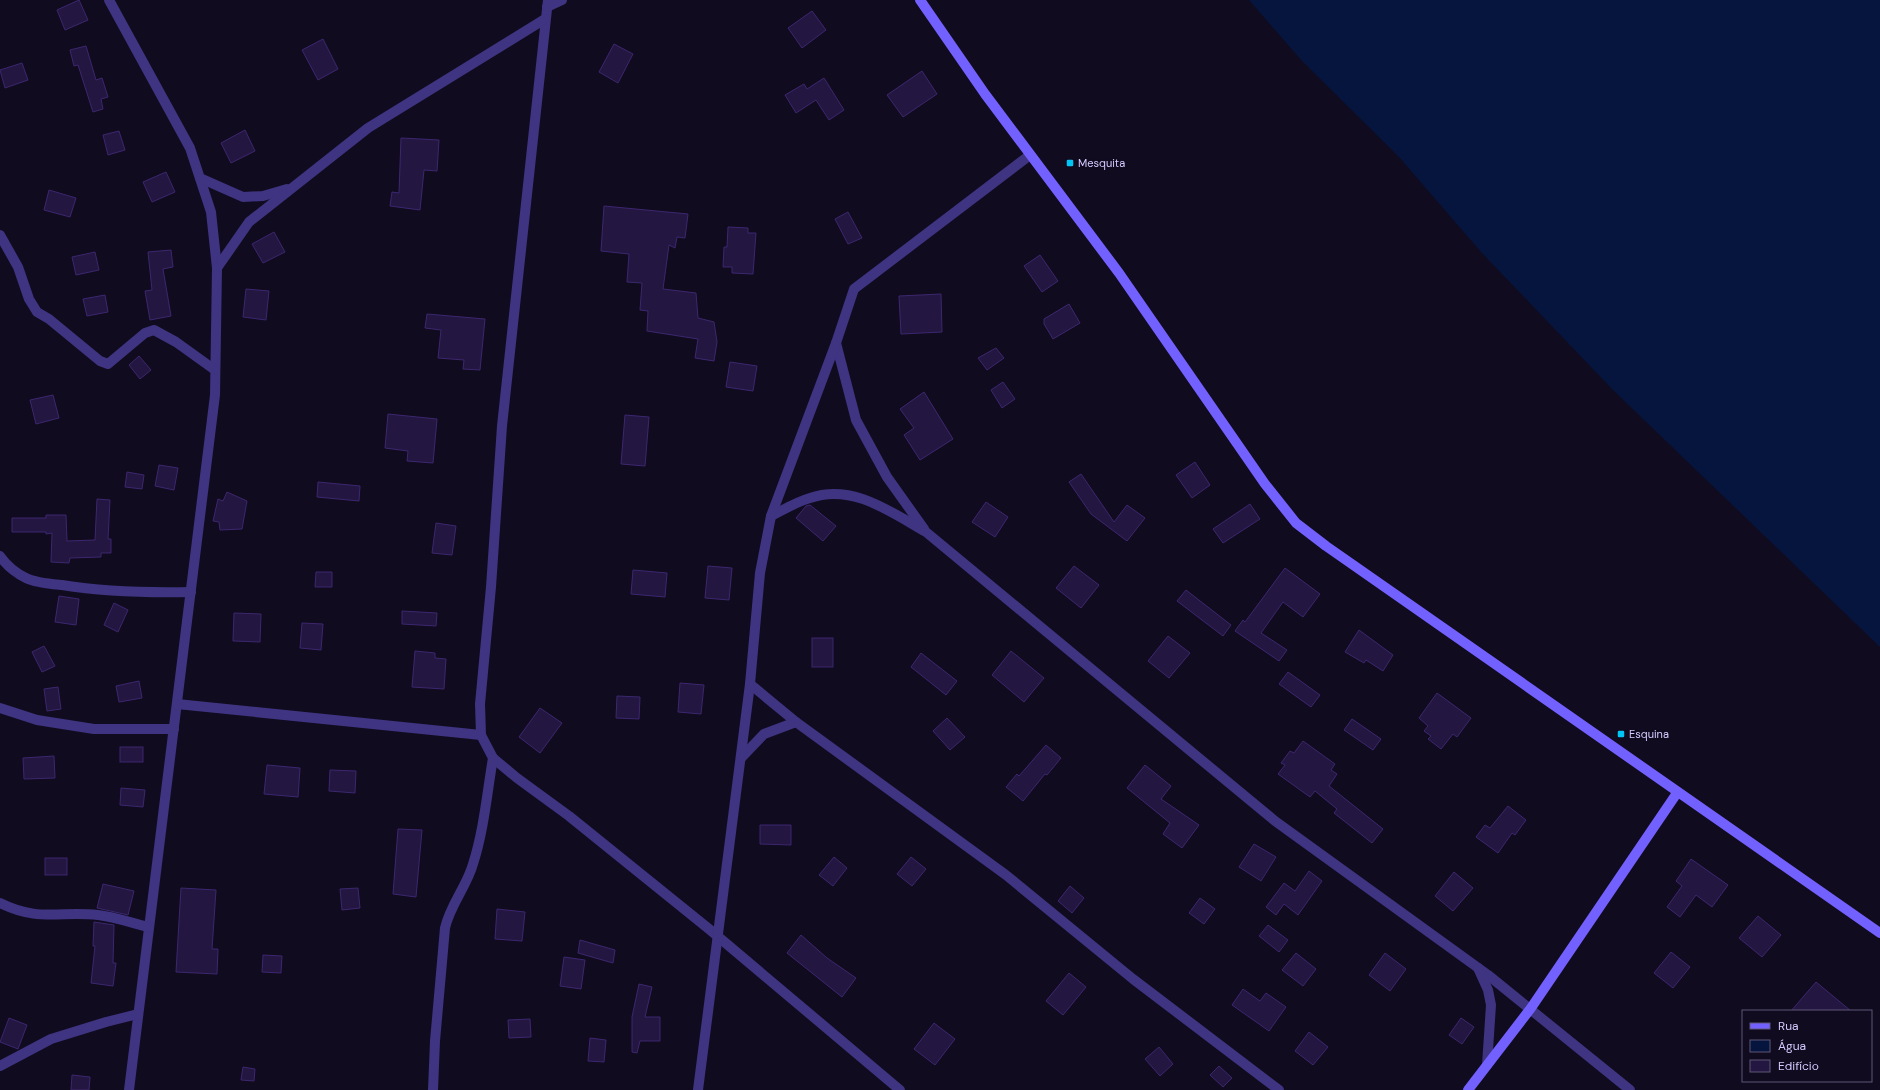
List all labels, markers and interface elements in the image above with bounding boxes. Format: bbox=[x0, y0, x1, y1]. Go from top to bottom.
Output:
place label: Mesquita bbox=[1078, 156, 1125, 170]
marker: Mesquita bbox=[1065, 158, 1075, 168]
place label: Esquina bbox=[1629, 727, 1669, 741]
marker: Esquina bbox=[1616, 729, 1626, 739]
legend bbox=[1742, 1010, 1872, 1082]
text: Rua bbox=[1778, 1018, 1799, 1034]
text: Água bbox=[1778, 1038, 1806, 1054]
text: Edifício bbox=[1778, 1058, 1819, 1074]

